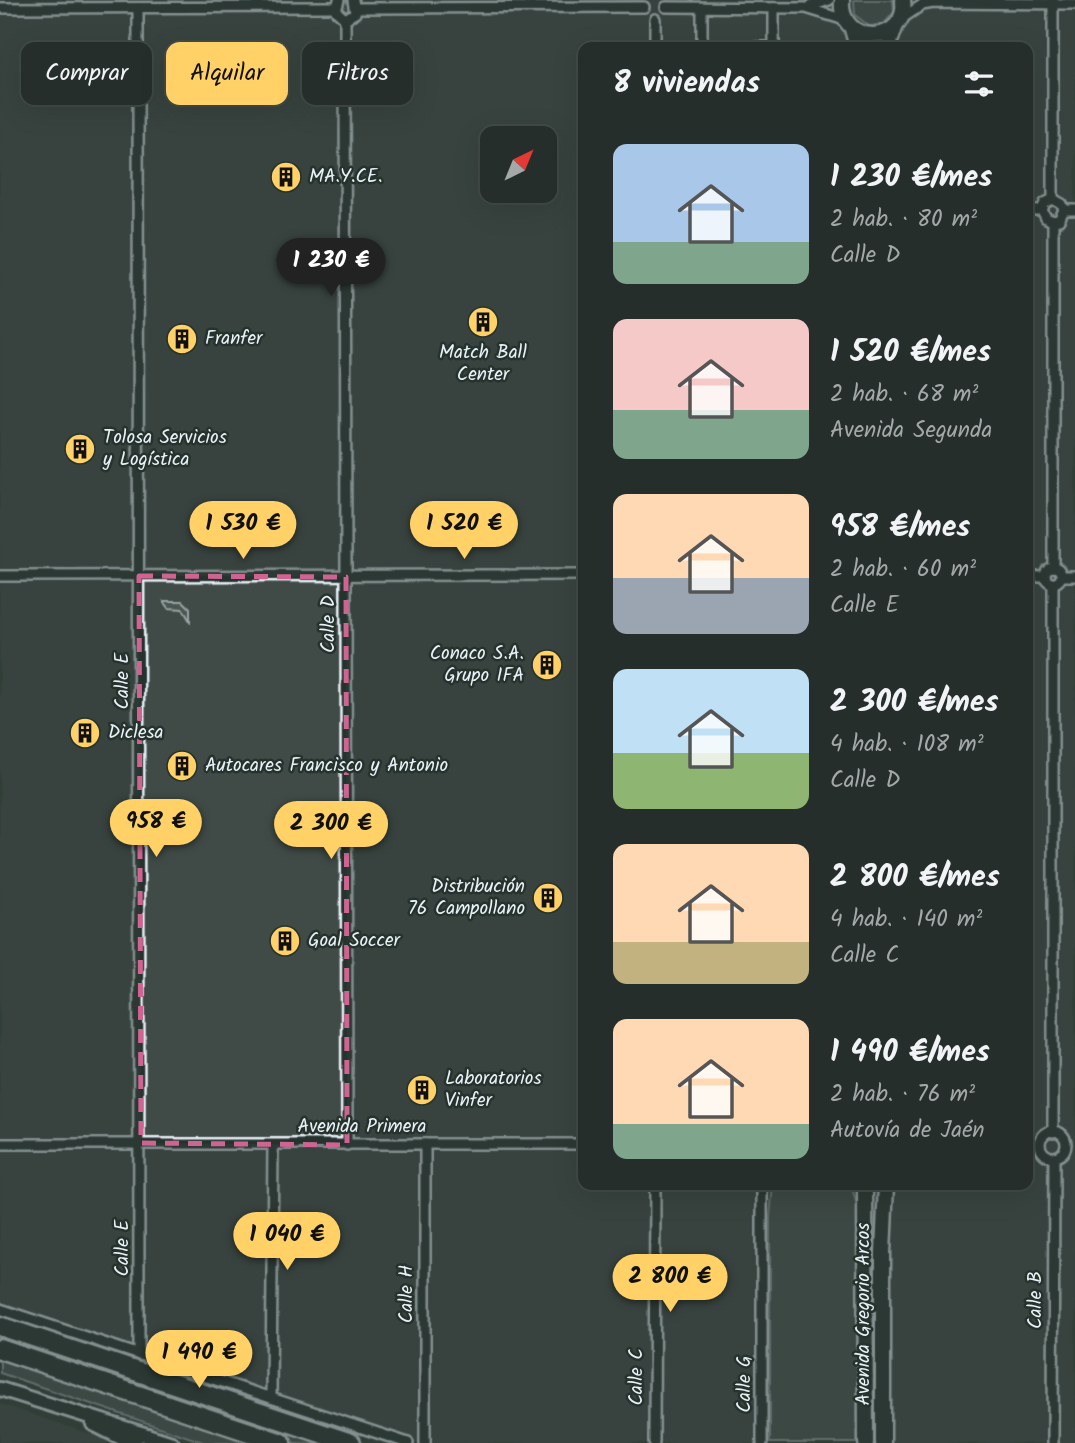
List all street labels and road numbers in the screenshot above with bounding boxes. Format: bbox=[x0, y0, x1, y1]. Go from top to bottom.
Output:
street label: Calle D bbox=[314, 595, 344, 653]
street label: Calle E bbox=[108, 652, 138, 709]
street label: Avenida Primera bbox=[298, 1112, 426, 1142]
street label: Calle E bbox=[108, 1219, 138, 1276]
street label: Avenida Gregorio Arcos bbox=[849, 1223, 879, 1405]
street label: Calle H bbox=[392, 1265, 422, 1323]
street label: Calle B bbox=[1021, 1271, 1051, 1329]
street label: Calle C bbox=[622, 1348, 652, 1406]
street label: Calle G bbox=[730, 1355, 760, 1413]

